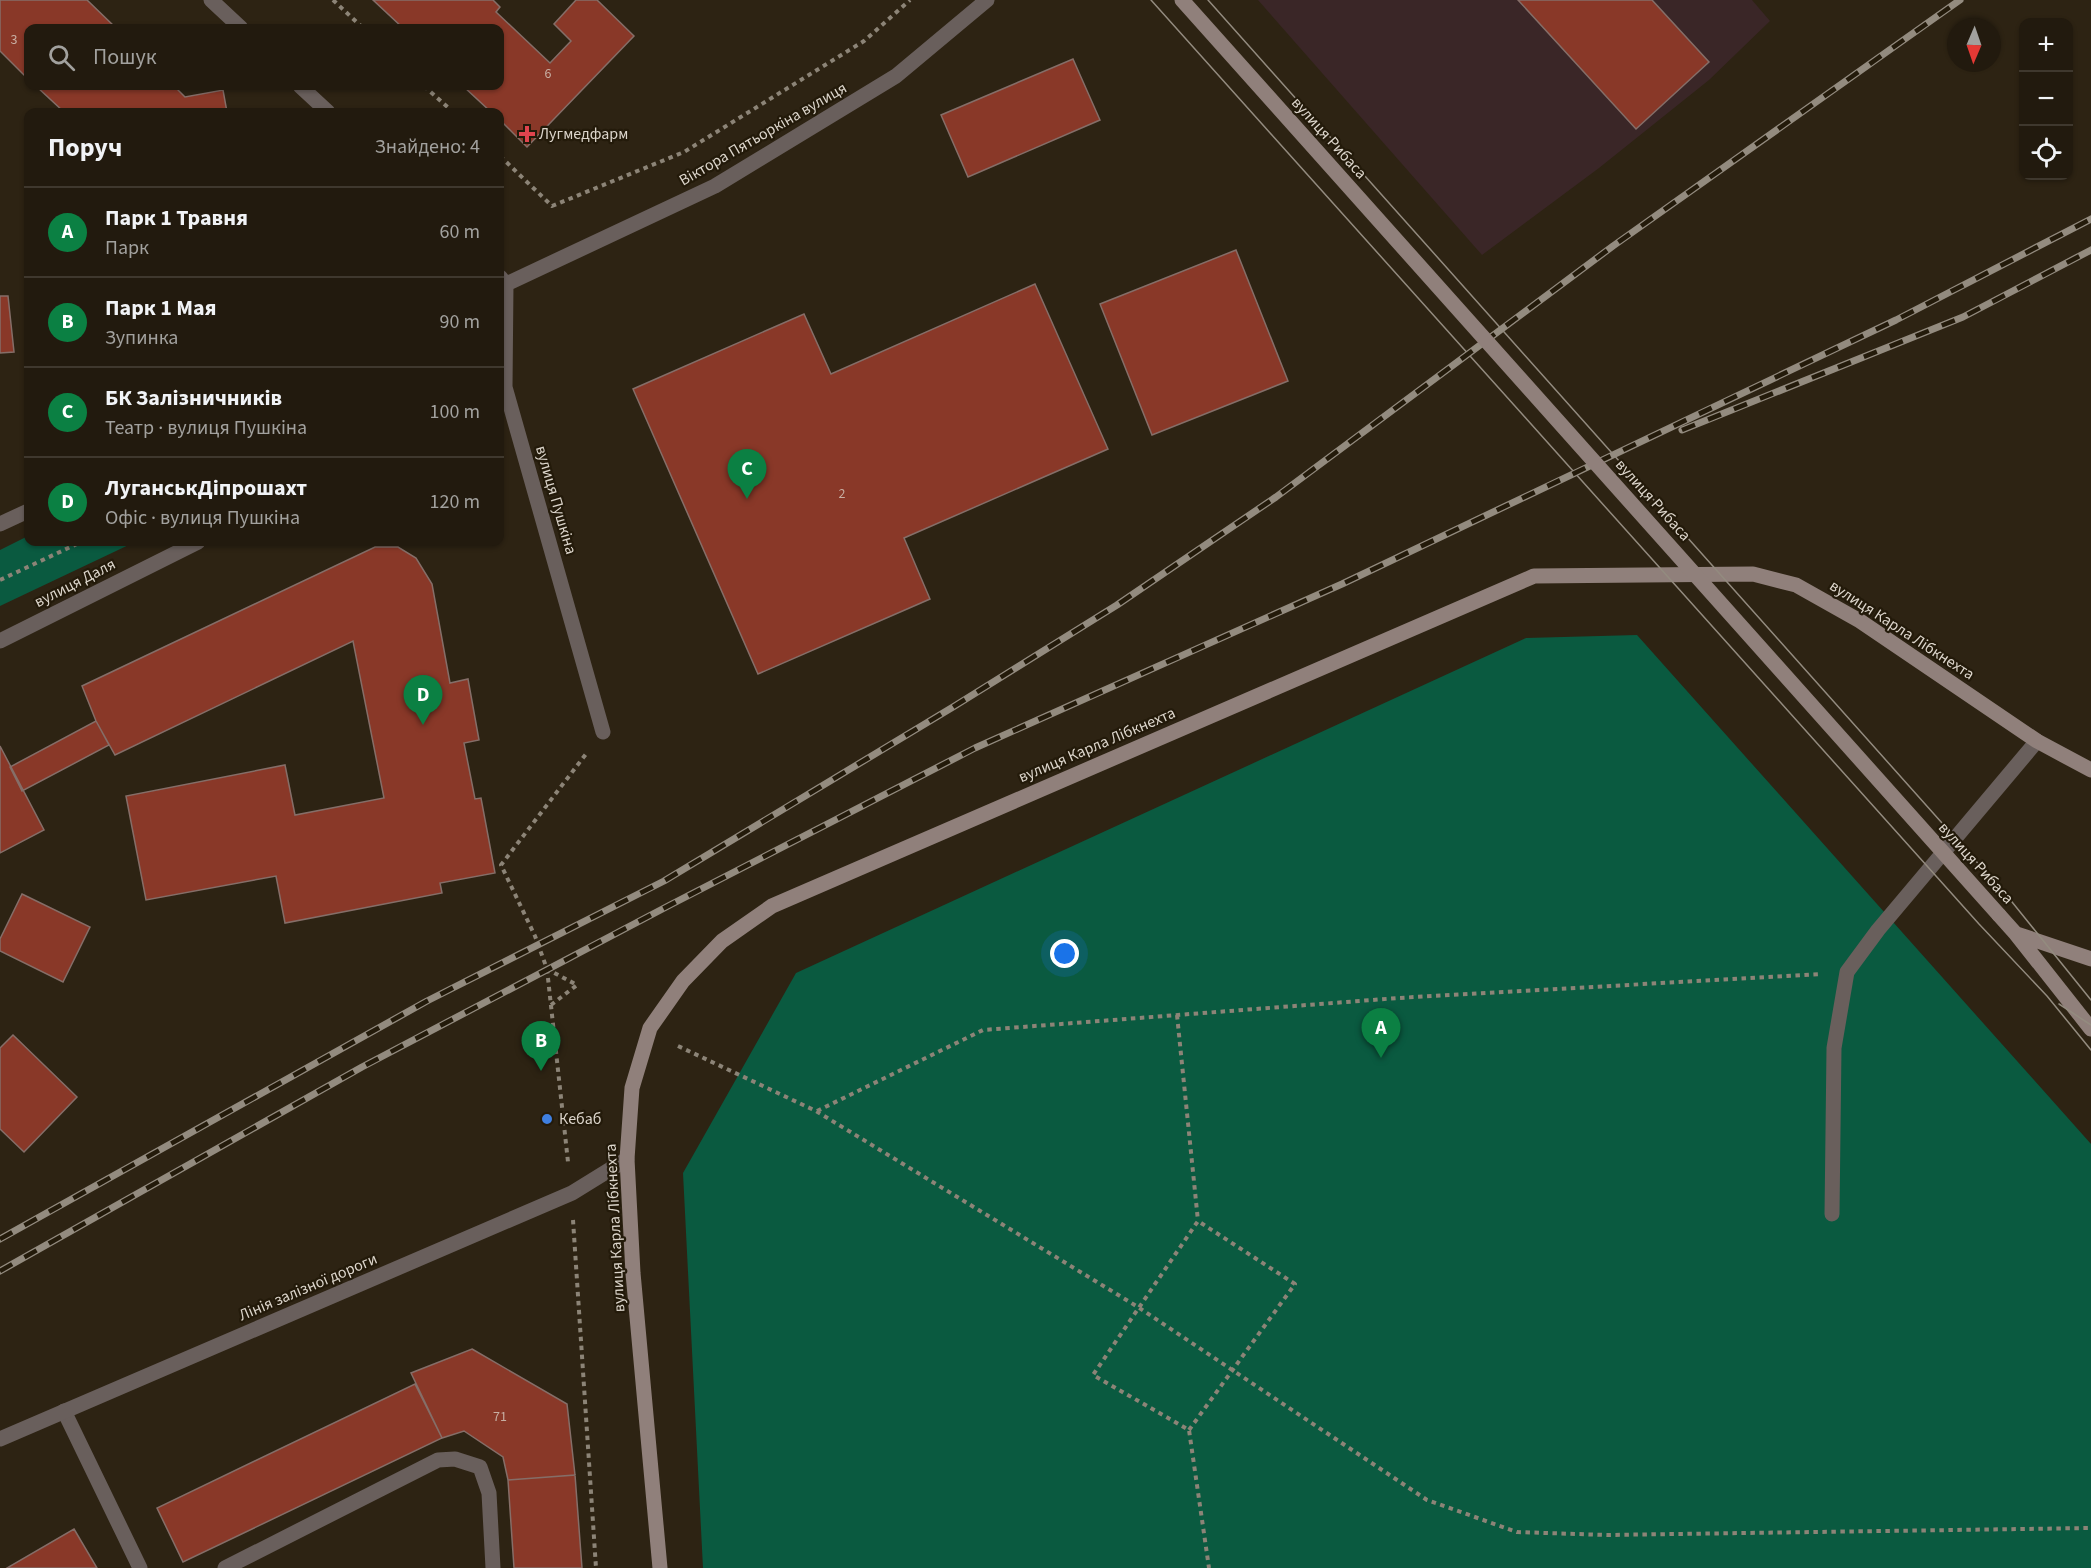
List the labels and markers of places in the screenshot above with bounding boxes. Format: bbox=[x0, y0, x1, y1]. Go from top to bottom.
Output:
place label: Лугмедфарм bbox=[539, 123, 628, 145]
marker: Лугмедфарм bbox=[520, 127, 534, 141]
pin: C bbox=[728, 450, 766, 499]
pin: D bbox=[404, 676, 442, 725]
pin: A bbox=[1362, 1008, 1400, 1058]
pin: B bbox=[522, 1022, 560, 1071]
place label: Кебаб bbox=[559, 1108, 601, 1130]
marker: Кебаб bbox=[540, 1112, 554, 1126]

